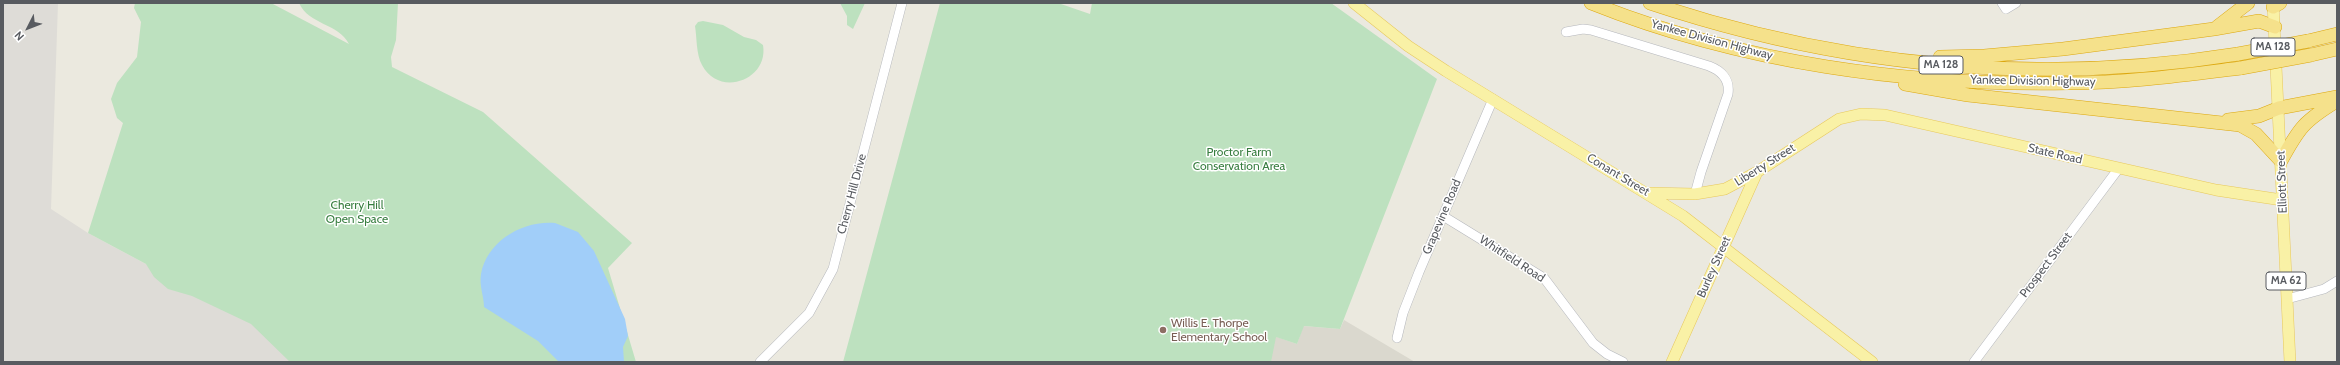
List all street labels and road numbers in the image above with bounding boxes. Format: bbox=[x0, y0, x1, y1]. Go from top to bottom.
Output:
street label: Yankee Division Highway bbox=[1650, 17, 1774, 63]
road number: MA 128 bbox=[2251, 38, 2295, 56]
road number: MA 128 bbox=[1919, 56, 1963, 74]
street label: Yankee Division Highway bbox=[1970, 73, 2096, 89]
street label: Liberty Street bbox=[1732, 141, 1798, 189]
street label: State Road bbox=[2026, 141, 2084, 167]
street label: Elliott Street bbox=[2274, 150, 2290, 214]
street label: Conant Street bbox=[1584, 151, 1652, 199]
street label: Cherry Hill Drive bbox=[834, 152, 870, 236]
street label: Grapevine Road bbox=[1420, 177, 1464, 257]
street label: Prospect Street bbox=[2017, 230, 2075, 300]
street label: Whitfield Road bbox=[1477, 232, 1547, 286]
street label: Burley Street bbox=[1694, 234, 1734, 300]
road number: MA 62 bbox=[2266, 272, 2306, 290]

